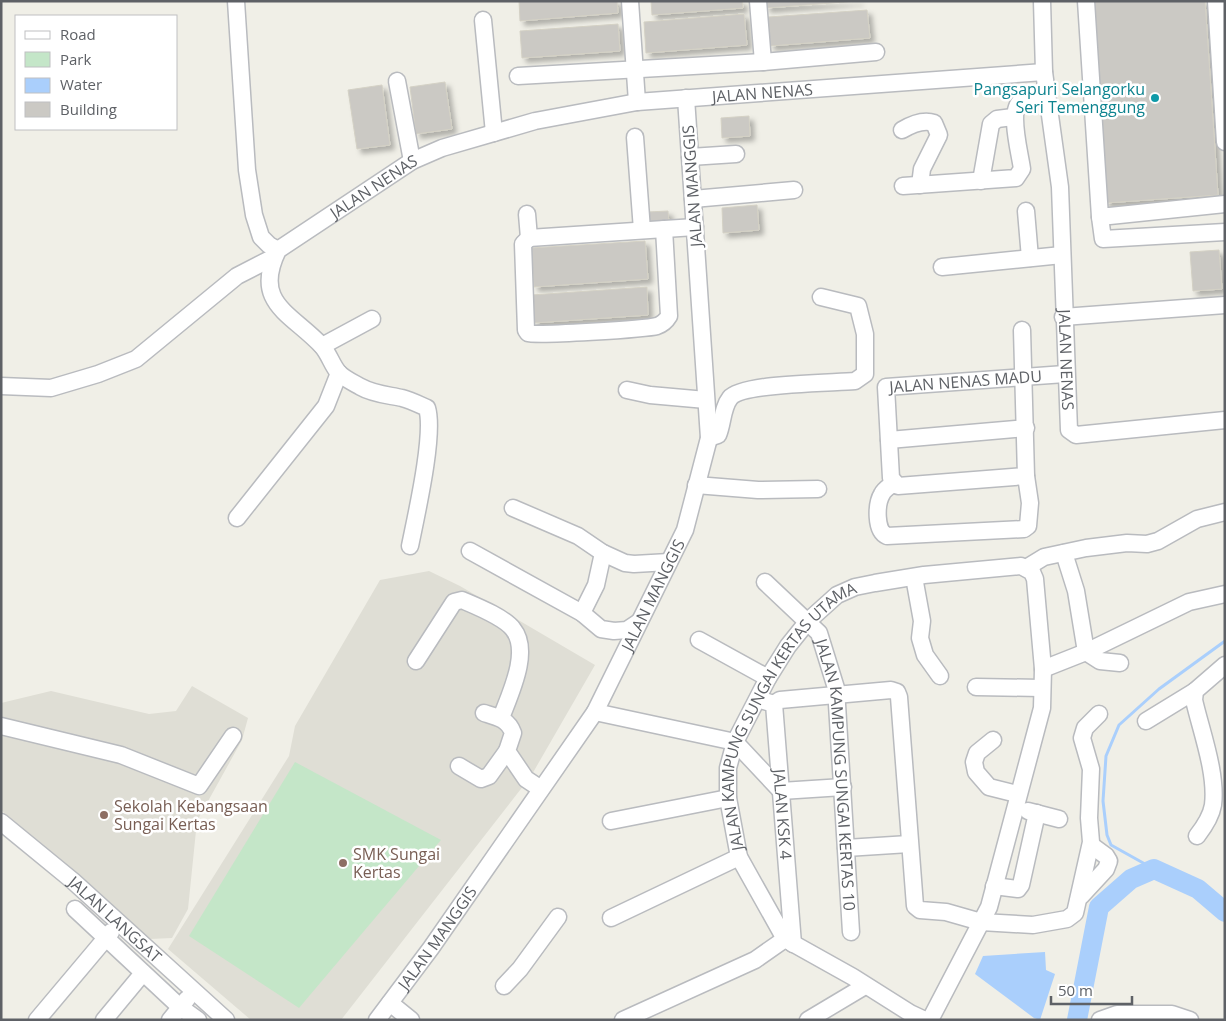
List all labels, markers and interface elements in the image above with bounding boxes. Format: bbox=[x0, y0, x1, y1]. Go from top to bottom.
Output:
legend bbox=[15, 15, 178, 130]
text: Road bbox=[60, 24, 96, 44]
text: Park bbox=[60, 49, 91, 69]
text: Water bbox=[60, 74, 102, 94]
street label: JALAN NENAS bbox=[709, 78, 814, 108]
place label: Pangsapuri Selangorku Seri Temenggung bbox=[974, 78, 1145, 118]
marker: Pangsapuri Selangorku Seri Temenggung bbox=[1149, 92, 1161, 104]
text: Building bbox=[60, 99, 117, 119]
street label: JALAN MANGGIS bbox=[677, 124, 707, 250]
street label: JALAN NENAS bbox=[324, 149, 421, 225]
street label: JALAN NENAS bbox=[1053, 307, 1079, 411]
street label: JALAN NENAS MADU bbox=[887, 365, 1043, 398]
street label: JALAN MANGGIS bbox=[615, 535, 690, 656]
street label: JALAN KAMPUNG SUNGAI KERTAS UTAMA bbox=[717, 576, 861, 854]
street label: JALAN KAMPUNG SUNGAI KERTAS 10 bbox=[810, 634, 861, 912]
street label: JALAN KSK 4 bbox=[768, 766, 797, 860]
place label: Sekolah Kebangsaan Sungai Kertas bbox=[114, 795, 268, 835]
marker: Sekolah Kebangsaan Sungai Kertas bbox=[98, 809, 110, 821]
place label: SMK Sungai Kertas bbox=[353, 843, 440, 883]
marker: SMK Sungai Kertas bbox=[337, 857, 349, 869]
street label: JALAN LANGSAT bbox=[62, 870, 167, 968]
street label: JALAN MANGGIS bbox=[392, 882, 482, 995]
scale bar bbox=[1051, 974, 1132, 1006]
text: 50 m bbox=[1058, 980, 1093, 1000]

